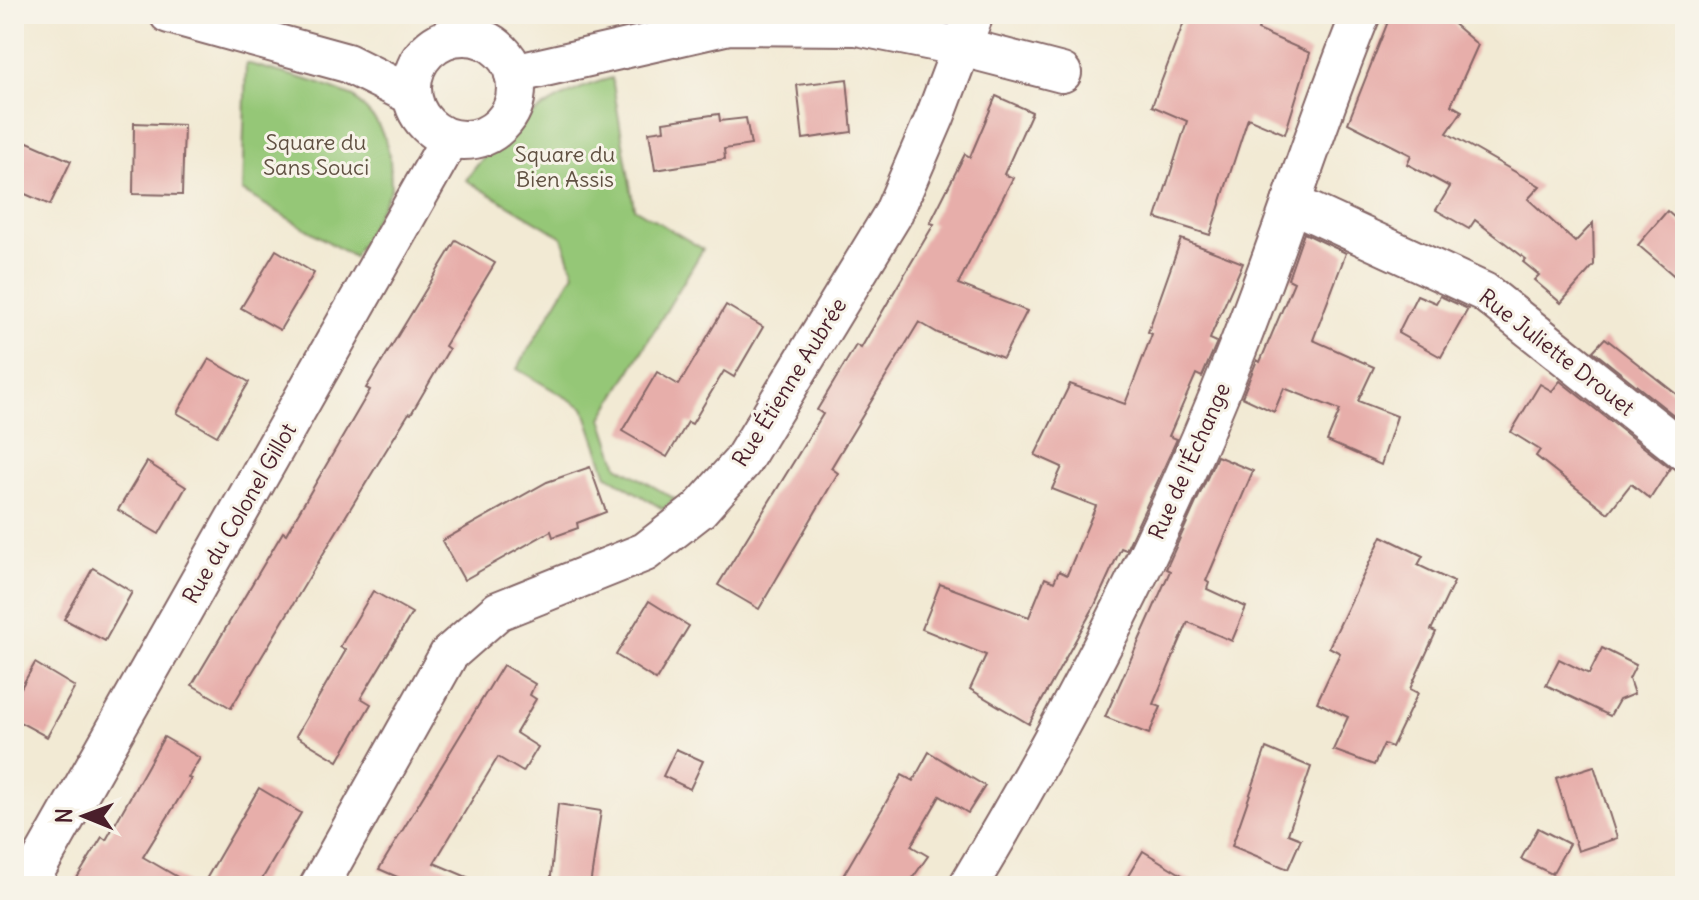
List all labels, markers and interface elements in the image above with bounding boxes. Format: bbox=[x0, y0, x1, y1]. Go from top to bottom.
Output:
park label: Square du Sans Souci bbox=[263, 128, 369, 181]
park label: Square du Bien Assis bbox=[515, 140, 616, 193]
street label: Rue Juliette Drouet bbox=[1474, 283, 1640, 421]
street label: Rue Étienne Aubrée bbox=[726, 292, 852, 472]
street label: Rue de l'Échange bbox=[1142, 378, 1236, 544]
street label: Rue du Colonel Gillot bbox=[176, 418, 302, 608]
north arrow bbox=[44, 776, 124, 856]
text: N bbox=[50, 808, 78, 823]

